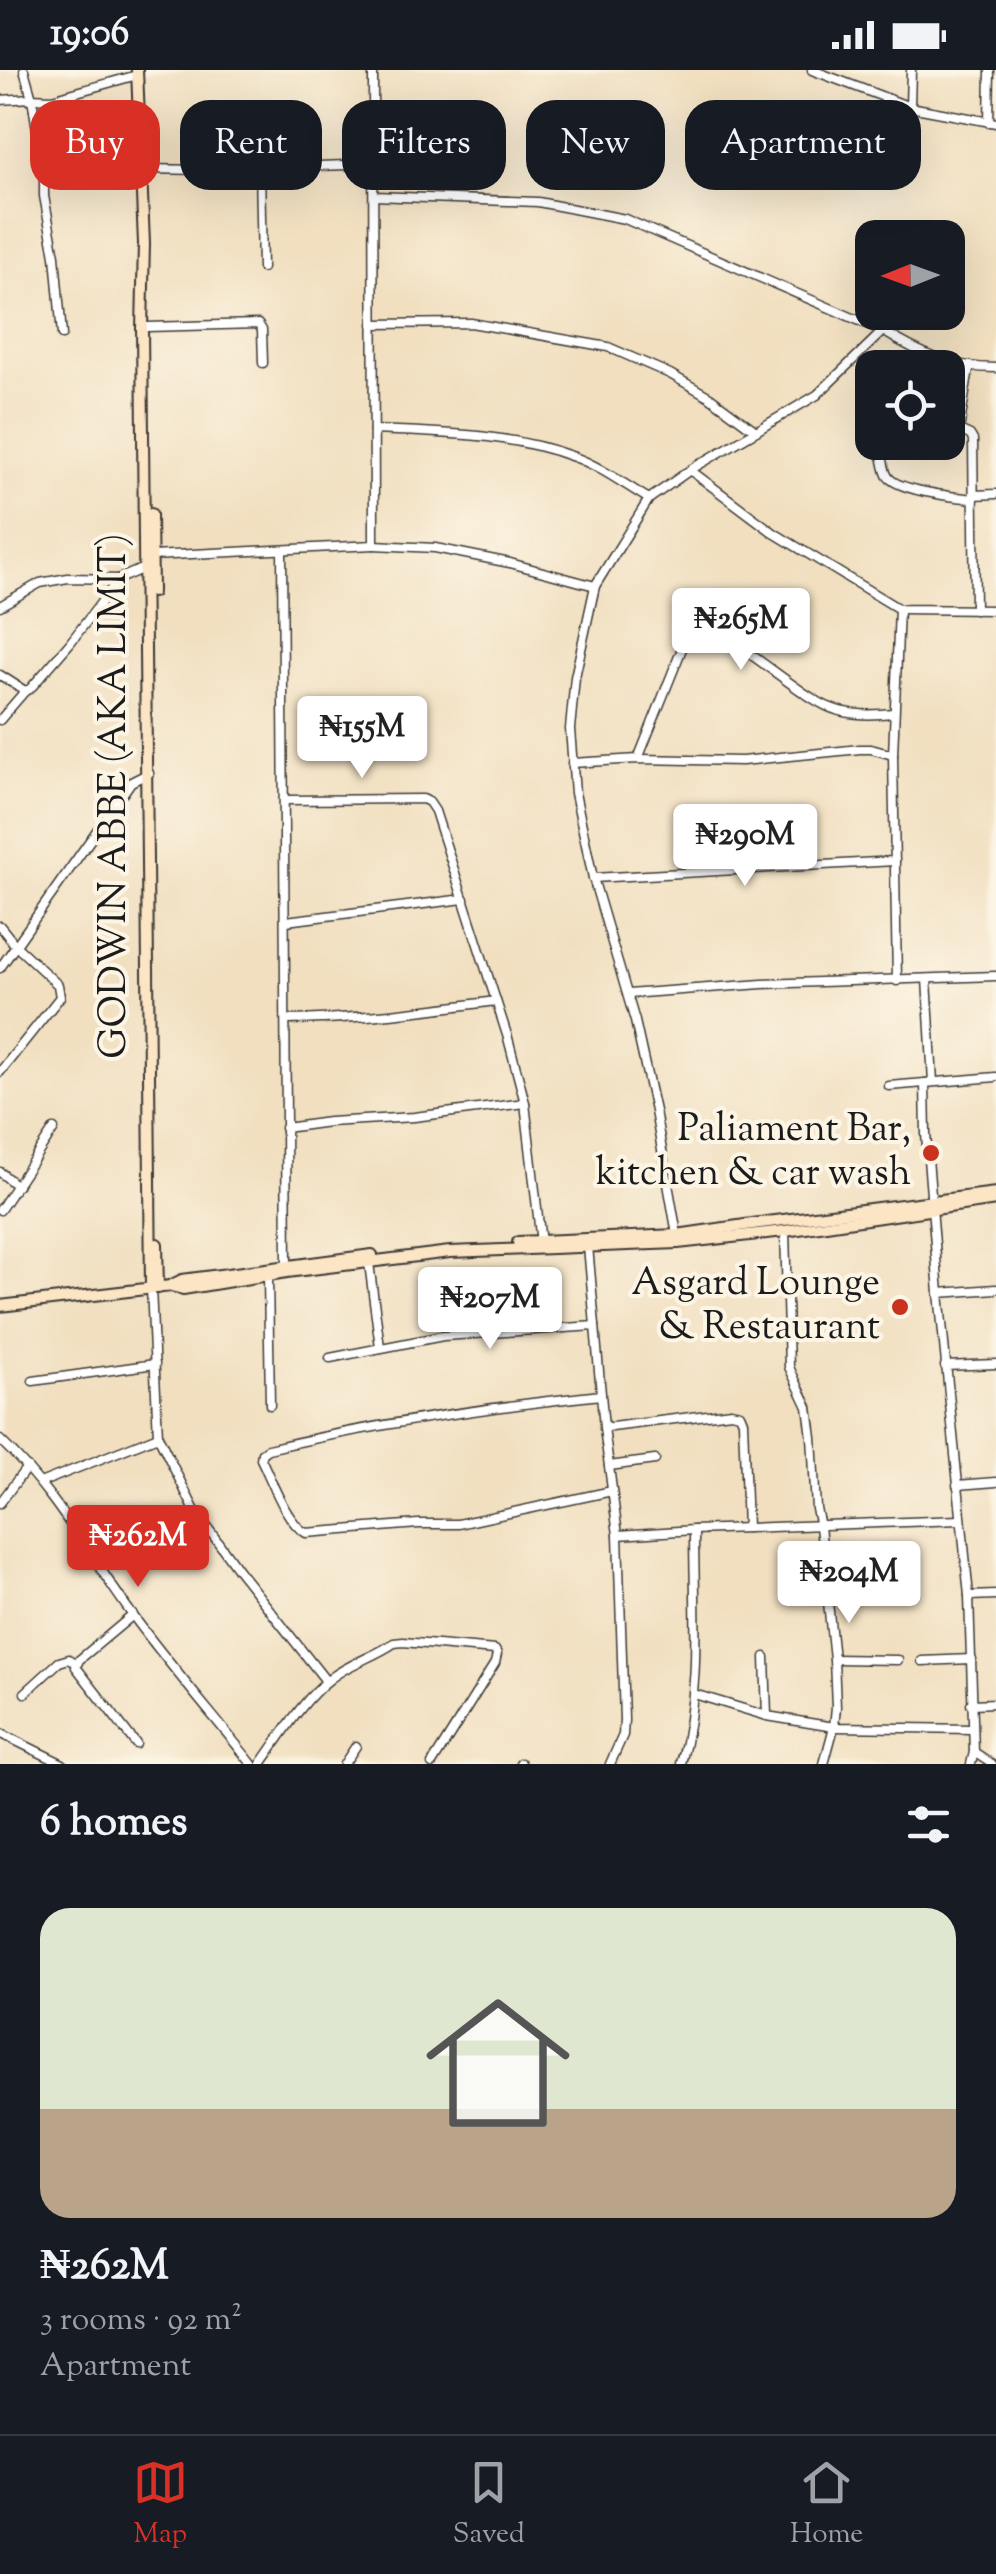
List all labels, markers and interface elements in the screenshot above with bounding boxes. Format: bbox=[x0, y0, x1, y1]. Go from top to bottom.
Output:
text: 19:06 bbox=[50, 8, 130, 62]
chip: Buy bbox=[30, 100, 160, 190]
chip: Rent bbox=[180, 100, 322, 190]
chip: Filters bbox=[342, 100, 506, 190]
chip: New bbox=[526, 100, 665, 190]
chip: Apartment bbox=[685, 100, 921, 190]
north arrow bbox=[855, 220, 965, 330]
map controls bbox=[855, 220, 965, 460]
button: locate bbox=[855, 350, 965, 460]
street label: GODWIN ABBE (AKA LIMIT) bbox=[89, 533, 143, 1059]
pin: ₦265M bbox=[671, 588, 811, 673]
text: ₦265M bbox=[694, 597, 788, 643]
pin: ₦155M bbox=[292, 696, 432, 781]
text: ₦155M bbox=[319, 705, 405, 751]
pin: ₦290M bbox=[675, 804, 815, 889]
text: ₦290M bbox=[695, 813, 795, 859]
place label: Paliament Bar, kitchen & car wash bbox=[596, 1104, 911, 1202]
marker: Paliament Bar, kitchen & car wash bbox=[920, 1142, 942, 1164]
place label: Asgard Lounge & Restaurant bbox=[631, 1258, 880, 1356]
pin: ₦207M bbox=[420, 1267, 560, 1352]
text: ₦207M bbox=[440, 1276, 540, 1322]
marker: Asgard Lounge & Restaurant bbox=[889, 1296, 911, 1318]
pin: ₦262M bbox=[68, 1505, 208, 1590]
text: ₦262M bbox=[89, 1514, 187, 1560]
pin: ₦204M bbox=[779, 1541, 919, 1626]
text: ₦204M bbox=[800, 1550, 898, 1596]
text: 6 homes bbox=[40, 1794, 187, 1854]
icon: filters bbox=[901, 1797, 956, 1852]
icon: home bbox=[408, 1973, 588, 2153]
text: ₦262M bbox=[40, 2238, 169, 2298]
text: 3 rooms · 92 m² bbox=[40, 2298, 242, 2344]
text: Apartment bbox=[40, 2344, 191, 2390]
tab: Map bbox=[133, 2455, 188, 2555]
tab: Saved bbox=[453, 2455, 525, 2555]
tab: Home bbox=[790, 2455, 863, 2555]

